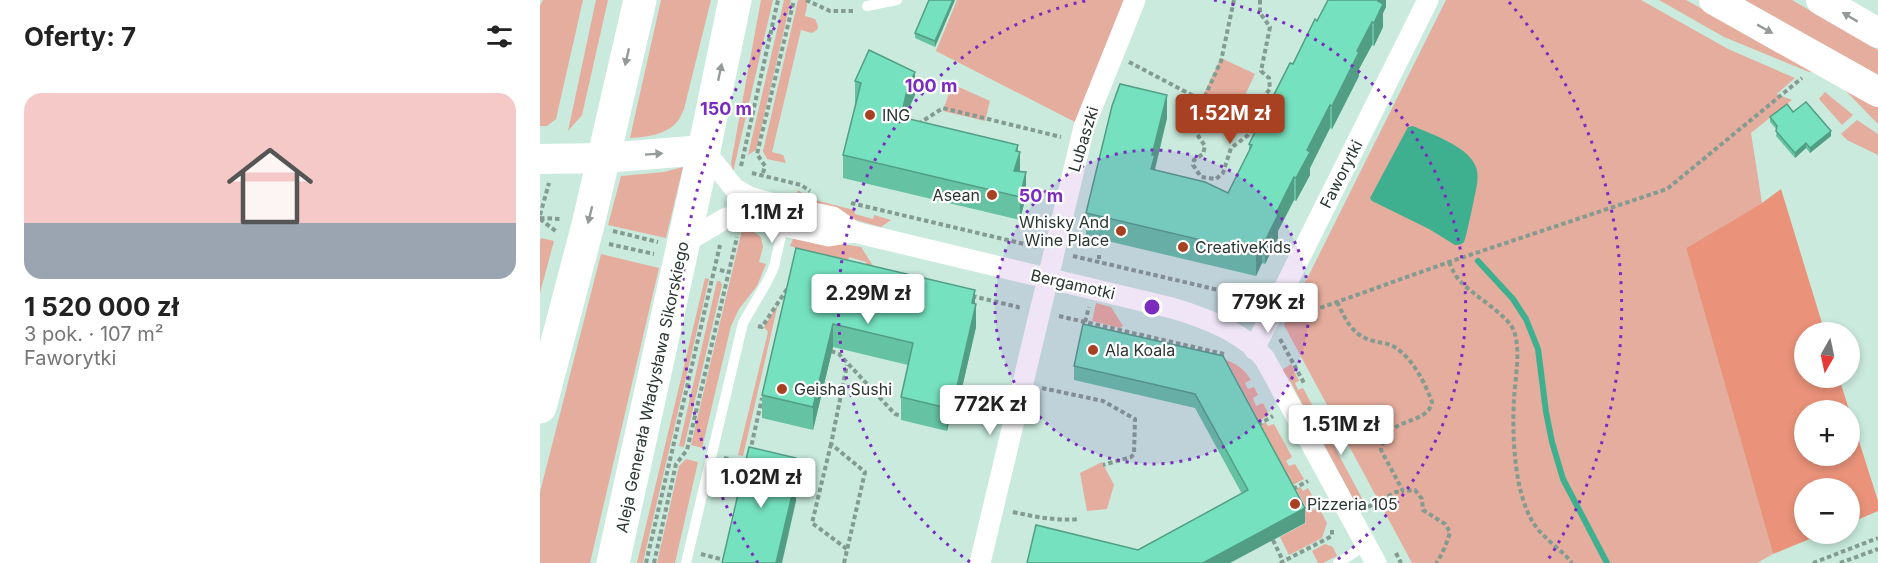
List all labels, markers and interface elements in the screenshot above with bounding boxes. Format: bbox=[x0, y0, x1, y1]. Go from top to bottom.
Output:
one-way arrow bbox=[1842, 11, 1858, 22]
icon: filters bbox=[483, 20, 516, 53]
text: Oferty: 7 bbox=[24, 21, 136, 52]
one-way arrow bbox=[1757, 24, 1774, 34]
one-way arrow bbox=[621, 48, 631, 66]
one-way arrow bbox=[716, 63, 725, 82]
text: 100 m bbox=[905, 75, 957, 96]
pin: 1.52M zł bbox=[1168, 94, 1292, 145]
text: 150 m bbox=[700, 98, 752, 119]
text: 1.52M zł bbox=[1190, 101, 1270, 125]
street label: Lubaszki bbox=[1064, 104, 1102, 174]
place label: ING bbox=[882, 105, 910, 125]
marker: ING bbox=[863, 108, 877, 122]
icon: home bbox=[216, 132, 324, 240]
street label: Faworytki bbox=[1315, 137, 1367, 211]
one-way arrow bbox=[645, 149, 664, 159]
place label: Asean bbox=[933, 185, 980, 205]
text: 50 m bbox=[1019, 185, 1063, 206]
marker: Asean bbox=[985, 188, 999, 202]
pin: 1.1M zł bbox=[717, 193, 827, 244]
text: 1.1M zł bbox=[741, 200, 803, 224]
one-way arrow bbox=[585, 205, 595, 224]
place label: Whisky And Wine Place bbox=[1019, 212, 1109, 250]
marker: Whisky And Wine Place bbox=[1114, 224, 1128, 238]
place label: CreativeKids bbox=[1195, 237, 1291, 257]
street label: Aleja Generała Władysława Sikorskiego bbox=[611, 239, 693, 535]
marker: CreativeKids bbox=[1176, 240, 1190, 254]
street label: Bergamotki bbox=[1029, 265, 1117, 303]
pin: 2.29M zł bbox=[806, 274, 930, 325]
text: 2.29M zł bbox=[825, 281, 911, 305]
pin: 779K zł bbox=[1213, 283, 1323, 334]
text: 779K zł bbox=[1232, 290, 1304, 314]
text: 1 520 000 zł bbox=[24, 291, 179, 322]
centre of rings bbox=[1142, 297, 1162, 317]
text: 3 pok. · 107 m² bbox=[24, 322, 164, 346]
north arrow bbox=[1794, 322, 1860, 388]
map controls bbox=[1794, 322, 1860, 544]
place label: Ala Koala bbox=[1105, 340, 1175, 360]
marker: Ala Koala bbox=[1086, 343, 1100, 357]
text: Faworytki bbox=[24, 346, 116, 370]
place label: Geisha Sushi bbox=[794, 379, 892, 399]
marker: Geisha Sushi bbox=[775, 382, 789, 396]
pin: 772K zł bbox=[935, 385, 1045, 436]
text: 772K zł bbox=[954, 392, 1026, 416]
button: + bbox=[1794, 400, 1860, 466]
pin: 1.51M zł bbox=[1279, 405, 1403, 456]
text: 1.51M zł bbox=[1303, 412, 1379, 436]
pin: 1.02M zł bbox=[699, 458, 823, 509]
text: 1.02M zł bbox=[720, 465, 802, 489]
button: − bbox=[1794, 478, 1860, 544]
place label: Pizzeria 105 bbox=[1307, 494, 1398, 514]
marker: Pizzeria 105 bbox=[1288, 497, 1302, 511]

